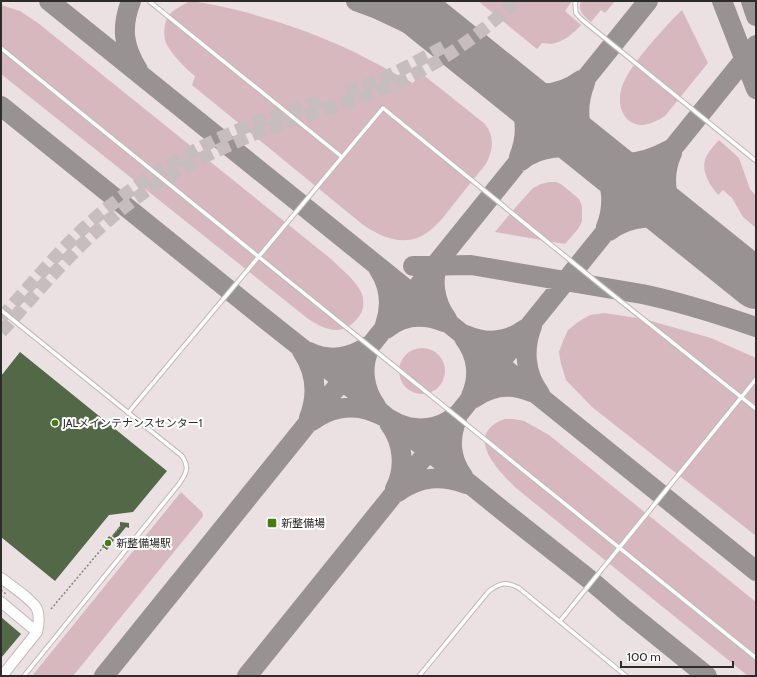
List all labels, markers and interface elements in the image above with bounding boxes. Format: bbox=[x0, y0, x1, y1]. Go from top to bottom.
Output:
place label: JALメインテナンスセンター1 bbox=[62, 416, 202, 430]
marker: JALメインテナンスセンター1 bbox=[50, 418, 60, 428]
place label: 新整備場 bbox=[281, 516, 325, 530]
marker: 新整備場 bbox=[266, 517, 278, 529]
place label: 新整備場駅 bbox=[116, 536, 171, 550]
marker: 新整備場駅 bbox=[103, 538, 113, 548]
scale bar bbox=[621, 643, 733, 669]
text: 100 m bbox=[627, 649, 661, 664]

